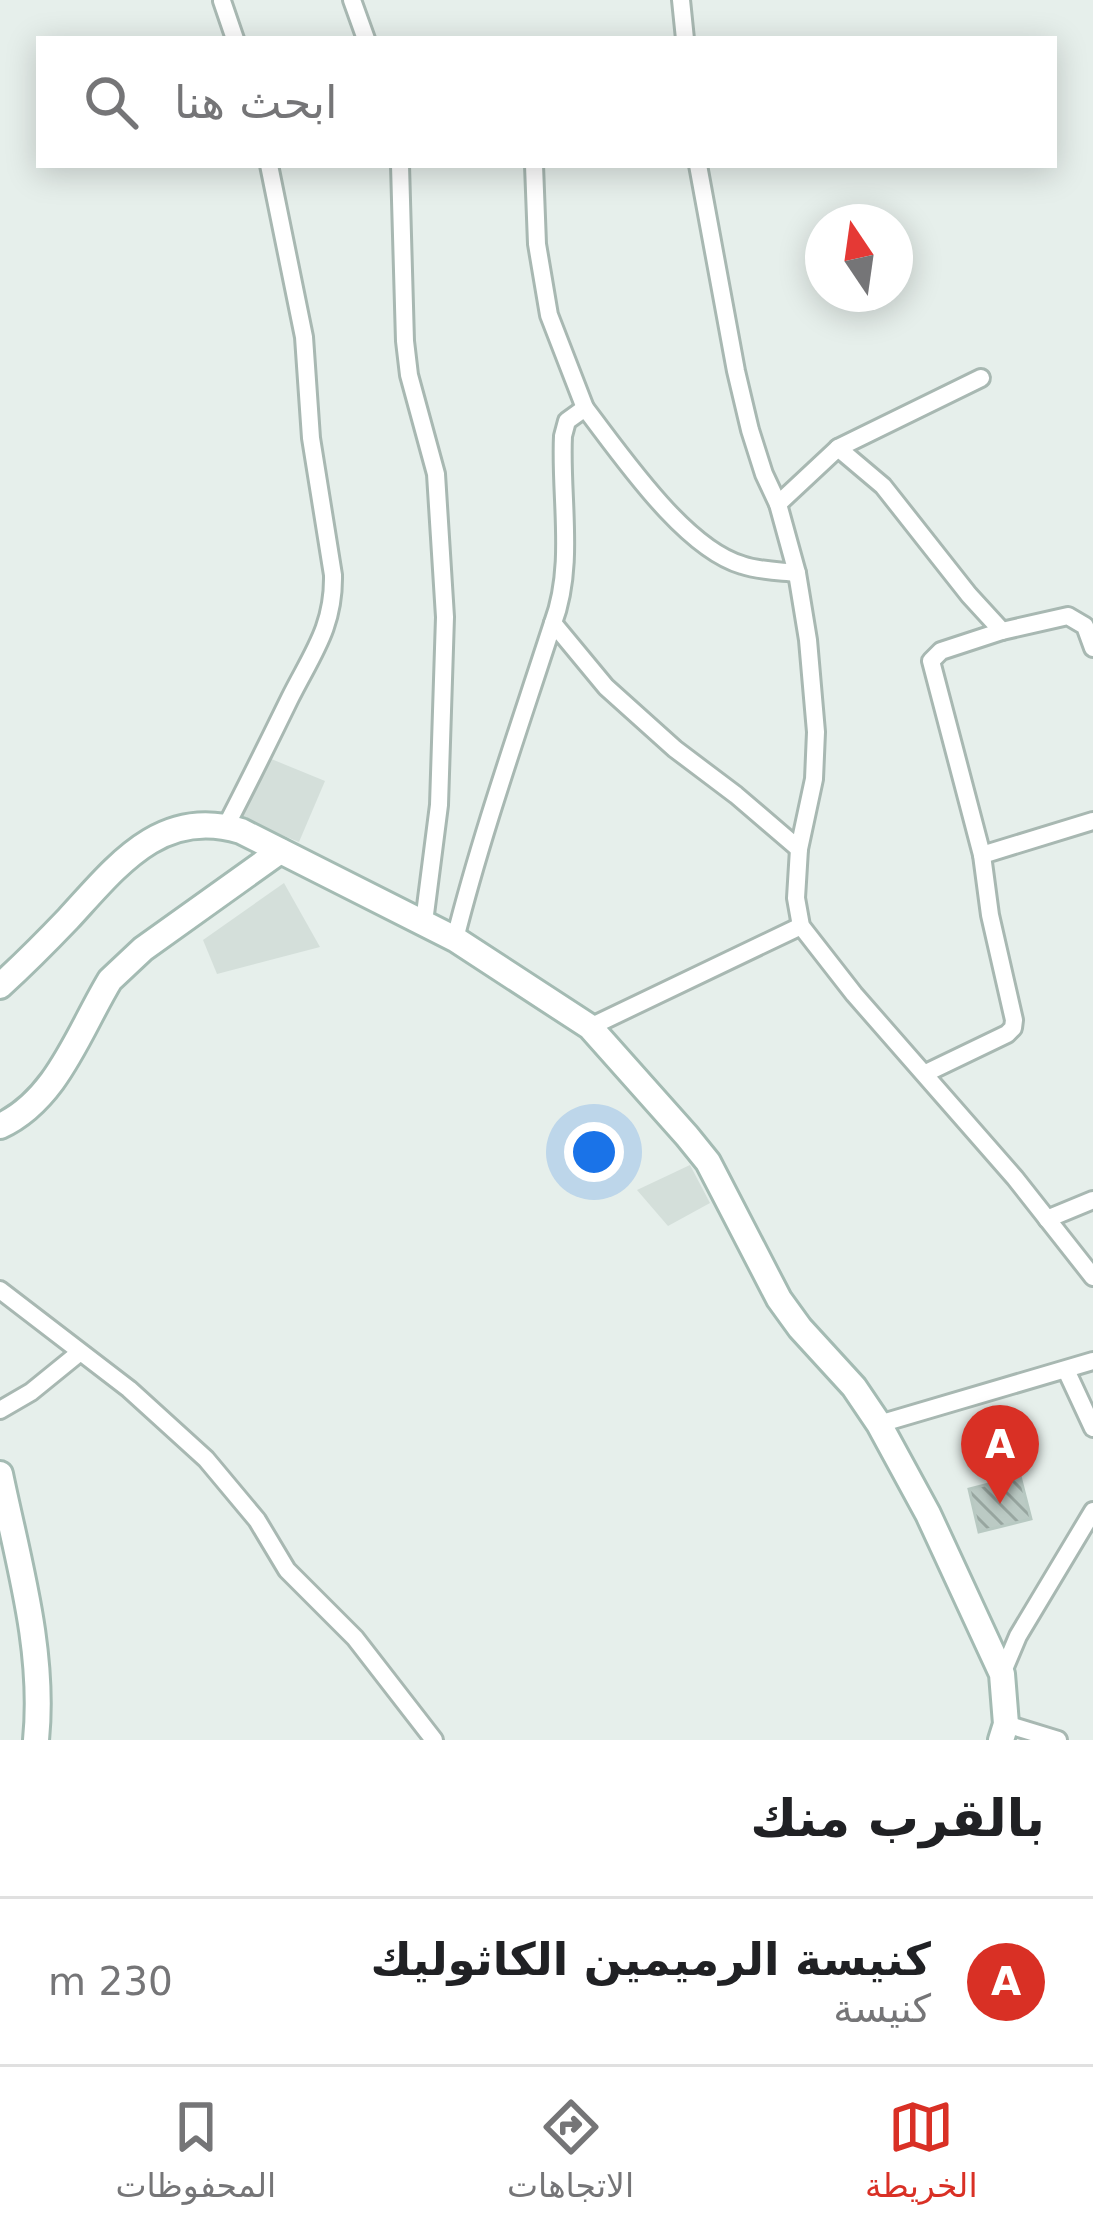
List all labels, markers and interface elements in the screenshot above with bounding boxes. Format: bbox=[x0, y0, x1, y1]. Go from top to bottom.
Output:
search box bbox=[36, 36, 1057, 168]
icon: search bbox=[78, 69, 144, 135]
text: ابحث هنا bbox=[174, 76, 338, 129]
north arrow bbox=[805, 204, 913, 312]
your location bbox=[564, 1122, 624, 1182]
pin: A bbox=[961, 1405, 1039, 1504]
text: بالقرب منك bbox=[750, 1789, 1045, 1848]
text: كنيسة الرميمين الكاثوليك bbox=[370, 1933, 931, 1986]
text: 230 m bbox=[48, 1959, 173, 2004]
text: A bbox=[991, 1959, 1021, 2004]
text: كنيسة bbox=[833, 1986, 931, 2031]
tab: المحفوظات bbox=[115, 2094, 276, 2205]
tab: الاتجاهات bbox=[507, 2094, 634, 2205]
tab: الخريطة bbox=[865, 2094, 978, 2205]

